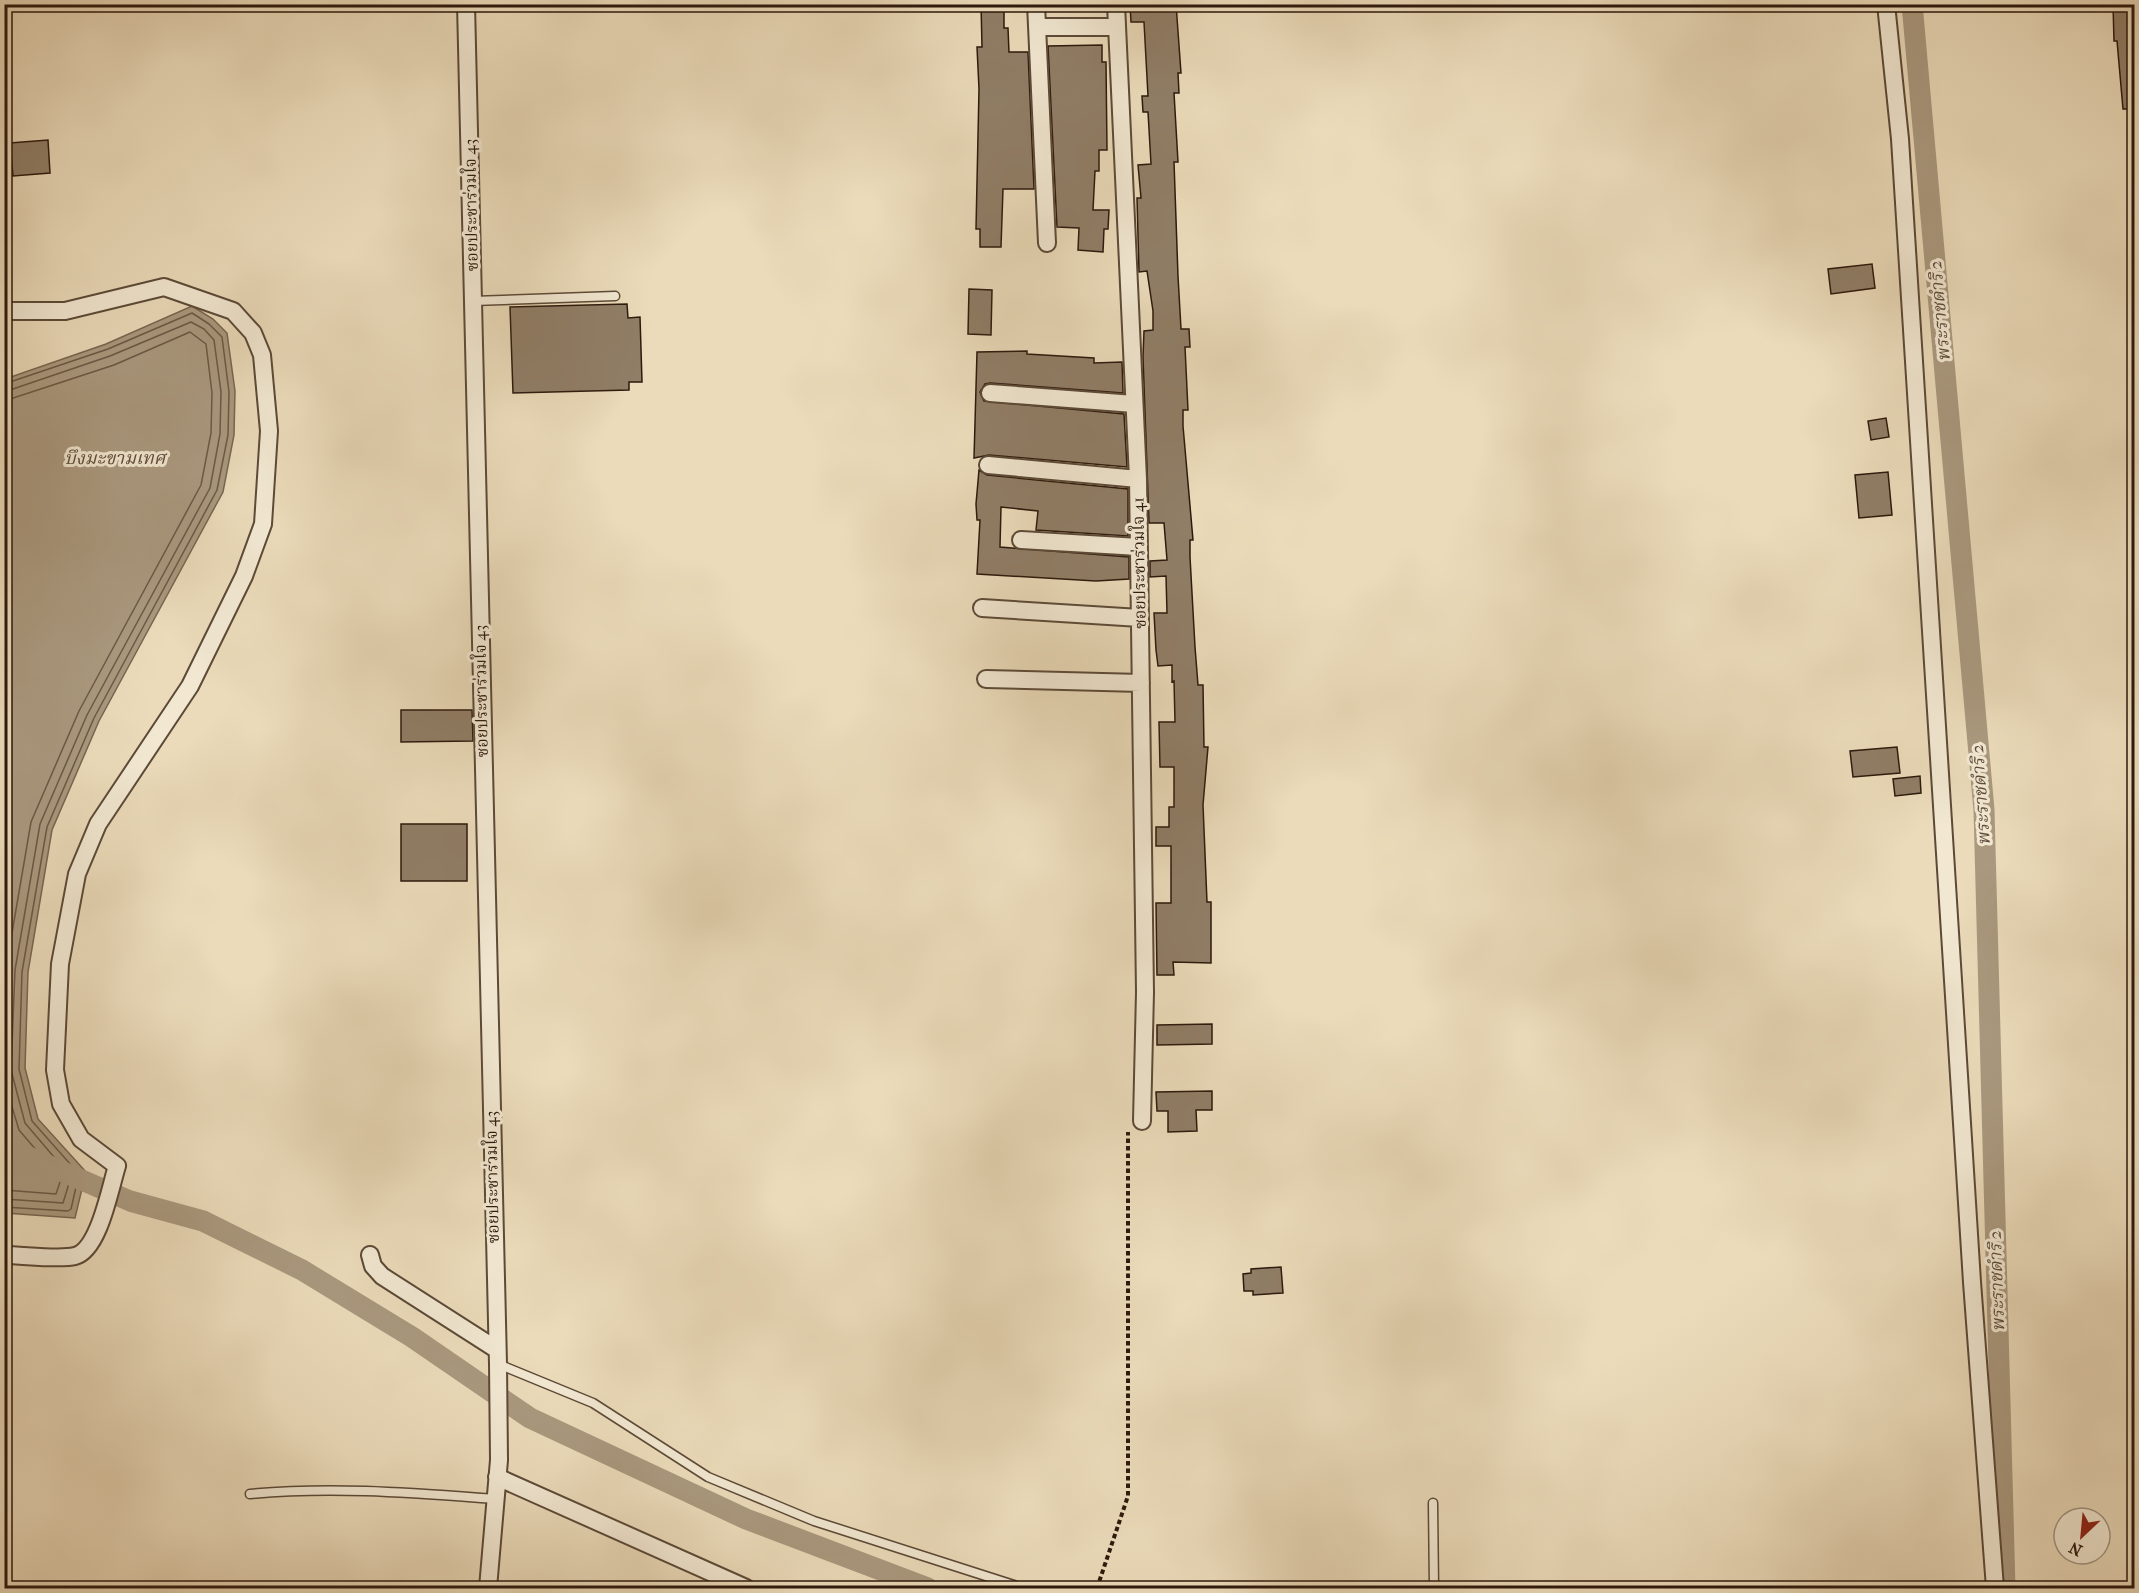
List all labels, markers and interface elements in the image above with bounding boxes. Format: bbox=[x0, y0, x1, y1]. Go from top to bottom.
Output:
street label: ซอยประชาร่วมใจ 43 bbox=[459, 139, 482, 271]
water label: พระราชดำริ 2 bbox=[1925, 260, 1955, 362]
water label: บึงมะขามเทศ bbox=[64, 448, 168, 469]
street label: ซอยประชาร่วมใจ 41 bbox=[1127, 497, 1150, 629]
street label: ซอยประชาร่วมใจ 43 bbox=[469, 625, 492, 757]
water label: พระราชดำริ 2 bbox=[1967, 744, 1995, 846]
street label: ซอยประชาร่วมใจ 43 bbox=[480, 1111, 503, 1243]
water label: พระราชดำริ 2 bbox=[1985, 1230, 2009, 1332]
north arrow bbox=[2052, 1506, 2112, 1566]
text: N bbox=[2065, 1537, 2085, 1560]

